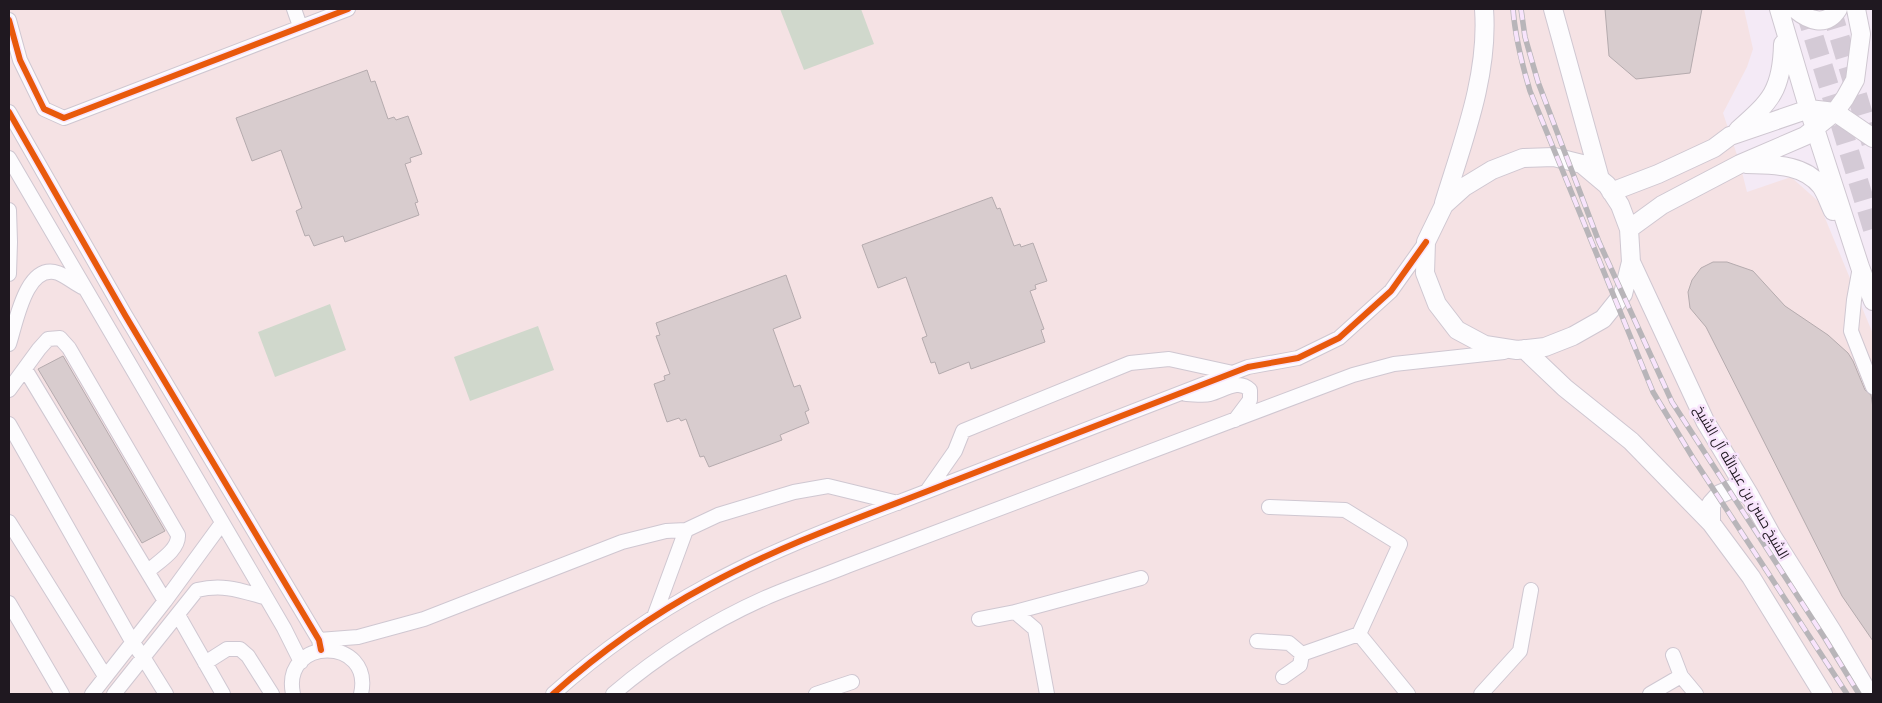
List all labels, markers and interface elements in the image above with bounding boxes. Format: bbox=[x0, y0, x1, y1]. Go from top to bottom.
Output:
street label: الشيخ حسن بن عبدالله آل الشيخ bbox=[1690, 401, 1795, 563]

